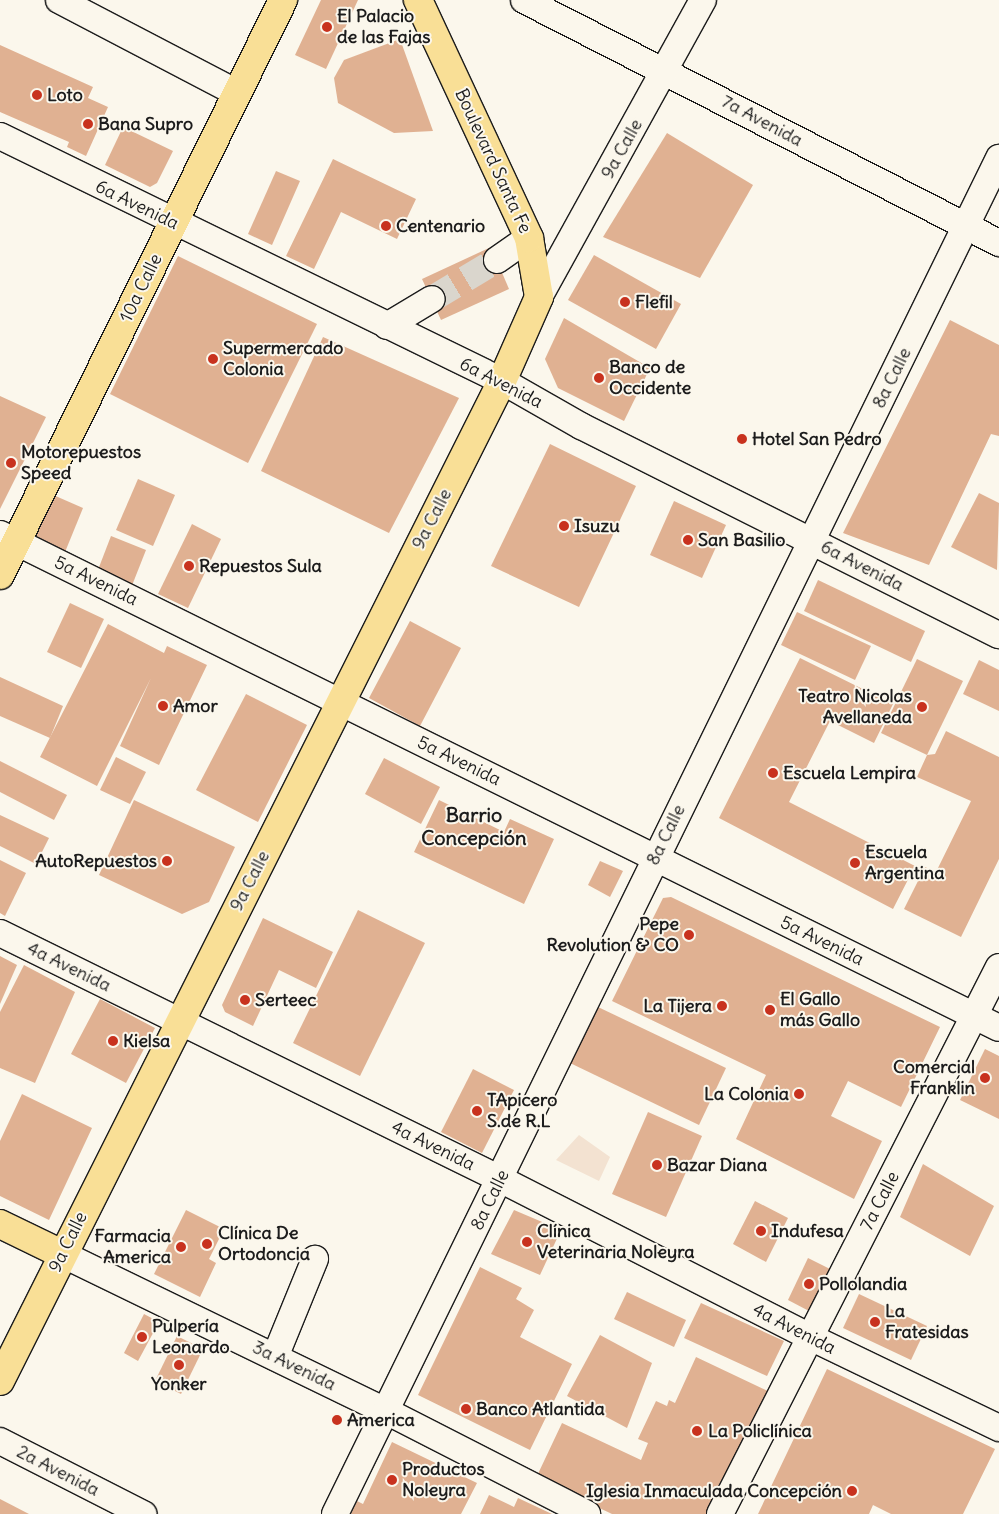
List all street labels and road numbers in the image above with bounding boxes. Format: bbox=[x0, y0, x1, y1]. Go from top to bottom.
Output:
street label: Boulevard Santa Fe bbox=[450, 85, 536, 237]
street label: 7a Avenida bbox=[718, 91, 806, 151]
street label: 9a Calle bbox=[597, 115, 647, 183]
street label: 6a Avenida bbox=[92, 176, 182, 234]
street label: 10a Calle bbox=[115, 250, 167, 326]
street label: 8a Calle bbox=[868, 344, 916, 412]
street label: 6a Avenida bbox=[456, 353, 546, 413]
street label: 9a Calle bbox=[408, 485, 456, 553]
street label: 6a Avenida bbox=[817, 536, 907, 596]
street label: 5a Avenida bbox=[51, 552, 141, 610]
street label: 5a Avenida bbox=[414, 732, 504, 790]
street label: 8a Calle bbox=[642, 801, 690, 869]
street label: 9a Calle bbox=[226, 847, 274, 915]
street label: 5a Avenida bbox=[777, 912, 867, 970]
street label: 4a Avenida bbox=[24, 938, 114, 996]
street label: 4a Avenida bbox=[388, 1117, 478, 1175]
street label: 8a Calle bbox=[466, 1166, 514, 1234]
street label: 7a Calle bbox=[856, 1168, 904, 1234]
street label: 9a Calle bbox=[44, 1208, 92, 1276]
street label: 4a Avenida bbox=[749, 1299, 839, 1359]
street label: 3a Avenida bbox=[249, 1337, 339, 1395]
street label: 2a Avenida bbox=[13, 1441, 103, 1501]

